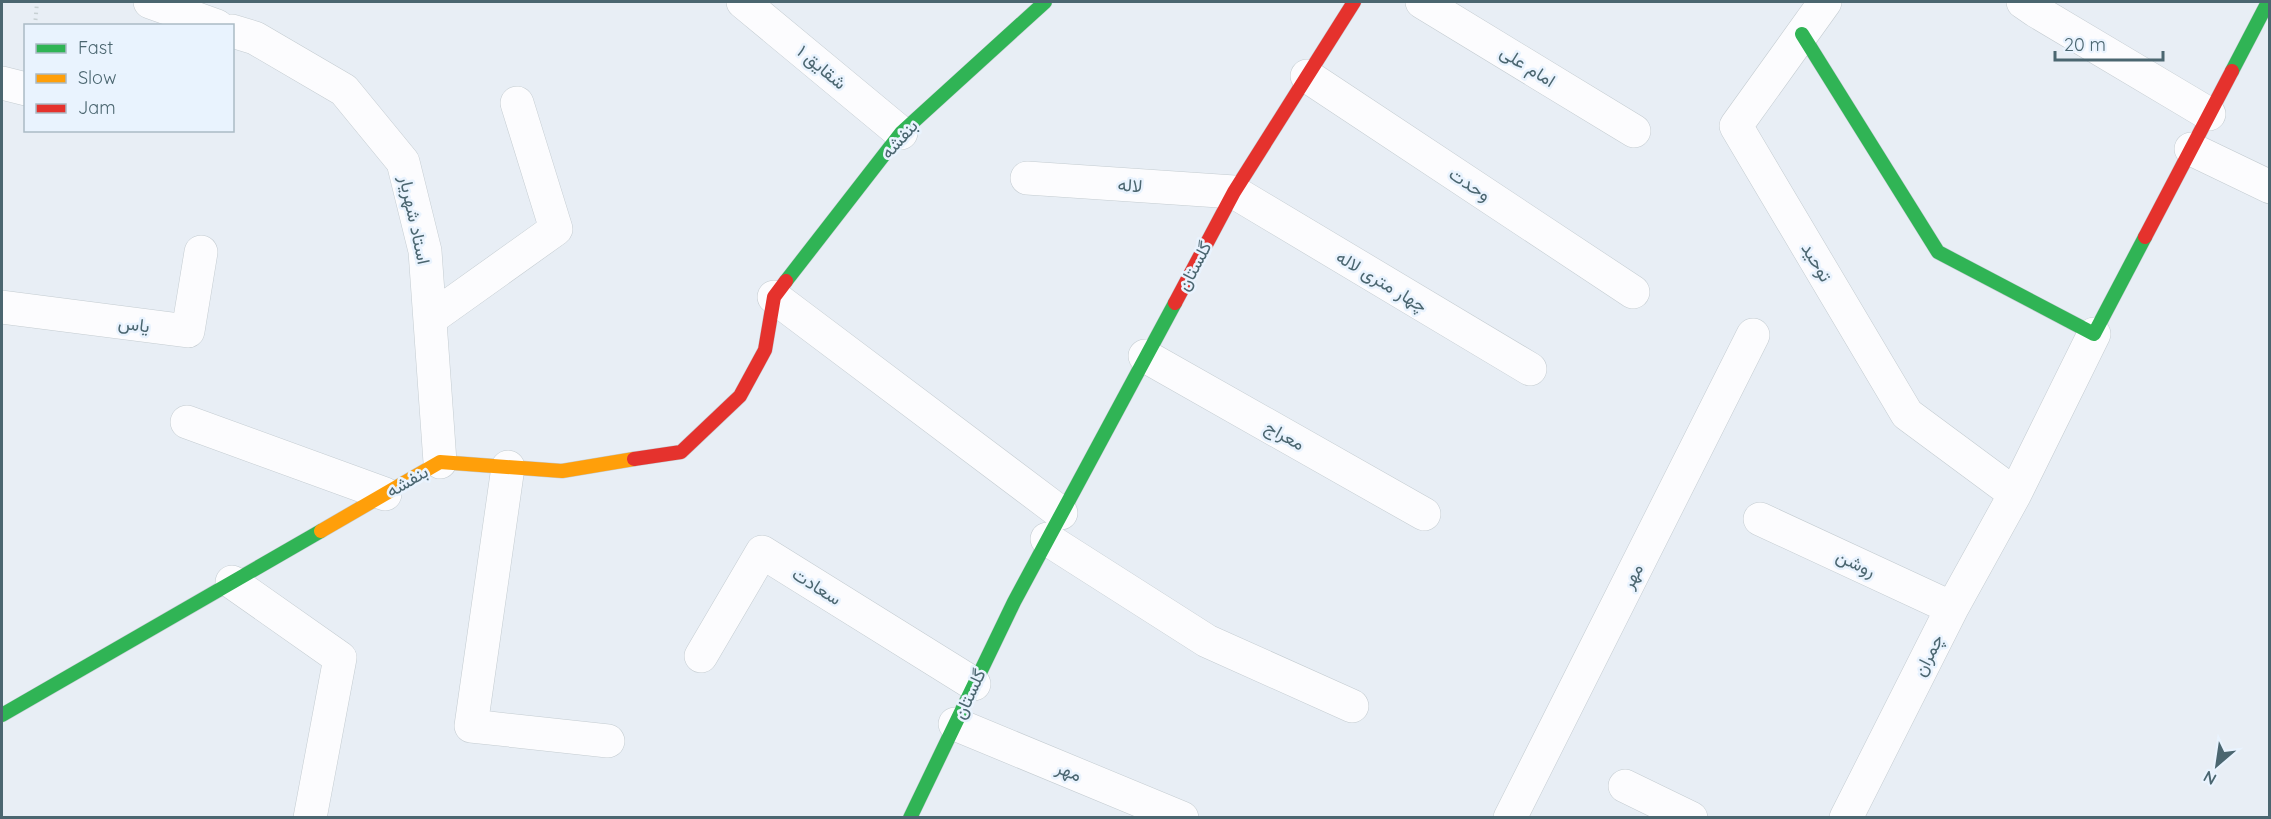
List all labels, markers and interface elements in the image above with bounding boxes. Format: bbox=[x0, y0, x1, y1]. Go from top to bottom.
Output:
legend bbox=[24, 24, 234, 132]
scale bar bbox=[2055, 24, 2163, 62]
text: 20 m bbox=[2064, 33, 2106, 56]
text: Fast bbox=[78, 36, 113, 59]
street label: شقایق ۱ bbox=[793, 40, 851, 94]
street label: امام علی bbox=[1496, 40, 1560, 93]
text: Slow bbox=[78, 66, 116, 89]
text: Jam bbox=[78, 96, 116, 119]
street label: بنفشه bbox=[875, 115, 923, 163]
street label: وحدت bbox=[1445, 162, 1495, 206]
street label: استاد شهریار bbox=[394, 173, 436, 266]
street label: لاله bbox=[1117, 173, 1143, 197]
street label: گلستان bbox=[1171, 237, 1217, 295]
street label: توحید bbox=[1796, 238, 1838, 286]
street label: چهار متری لاله bbox=[1332, 245, 1432, 318]
street label: یاس bbox=[117, 311, 151, 337]
street label: معراج bbox=[1261, 415, 1309, 456]
street label: بنفشه bbox=[382, 460, 432, 502]
street label: روشن bbox=[1833, 544, 1879, 582]
street label: مهر bbox=[1616, 559, 1648, 593]
street label: سعادت bbox=[788, 562, 846, 610]
street label: چمران bbox=[1908, 630, 1949, 680]
street label: گلستان bbox=[947, 665, 991, 723]
north arrow bbox=[2187, 735, 2247, 795]
street label: مهر bbox=[1052, 755, 1085, 786]
text: N bbox=[2200, 767, 2220, 790]

